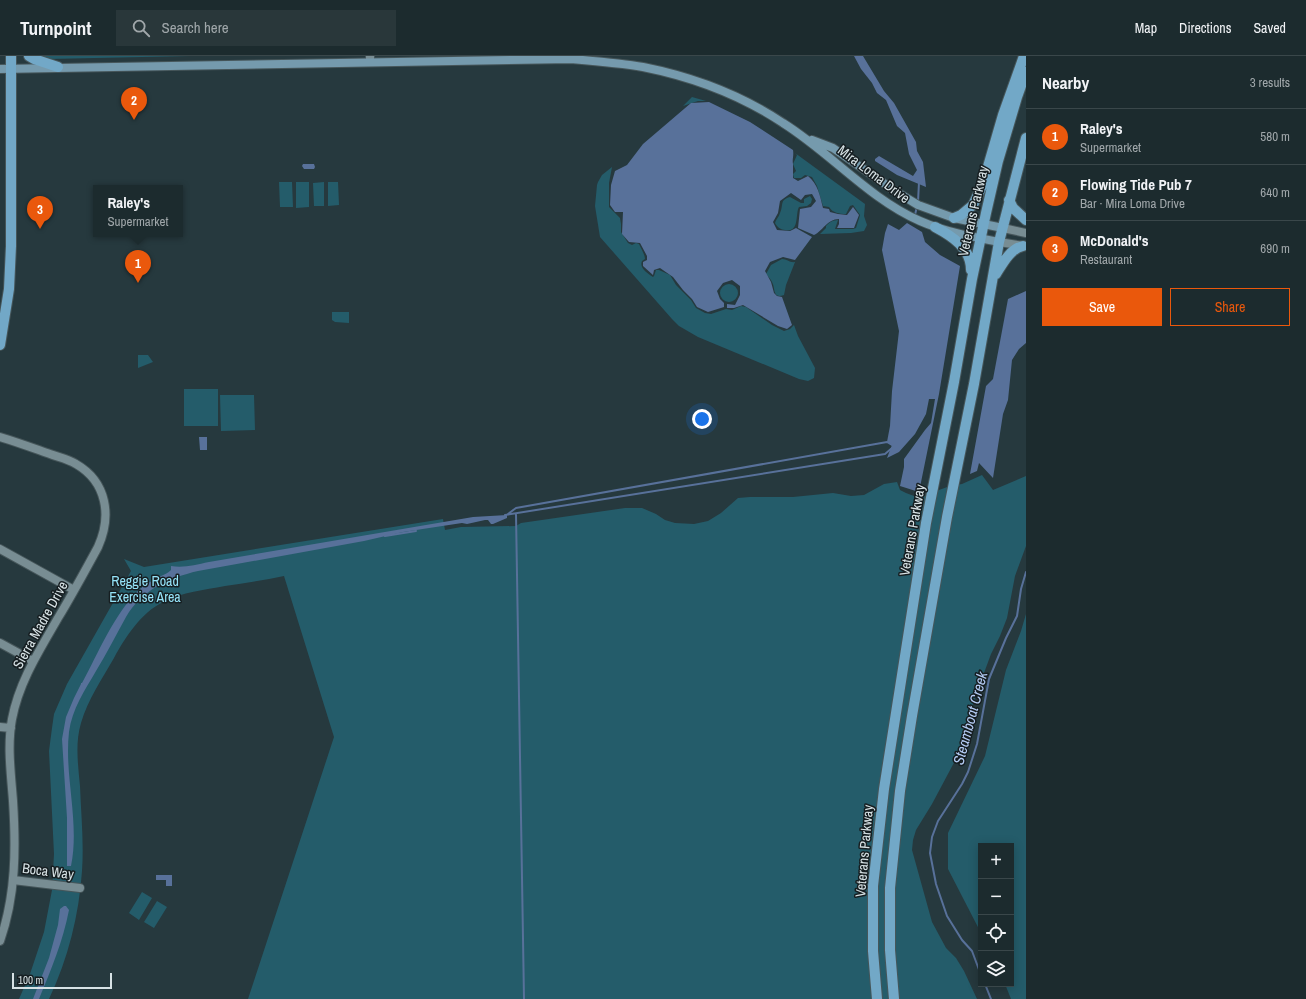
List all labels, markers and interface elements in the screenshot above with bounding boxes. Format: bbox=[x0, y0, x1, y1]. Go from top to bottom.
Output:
search box bbox=[116, 10, 396, 46]
text: Turnpoint bbox=[20, 15, 92, 41]
icon: search bbox=[130, 17, 152, 39]
text: Search here bbox=[162, 17, 229, 38]
text: Map bbox=[1135, 19, 1157, 37]
text: Directions bbox=[1179, 19, 1231, 37]
text: Saved bbox=[1253, 19, 1286, 37]
text: Nearby bbox=[1042, 71, 1089, 94]
text: 3 results bbox=[1250, 74, 1290, 91]
pin: 2 bbox=[121, 87, 147, 120]
text: Raley's bbox=[1080, 118, 1123, 139]
text: 1 bbox=[1052, 128, 1058, 145]
text: 580 m bbox=[1260, 128, 1290, 145]
text: Supermarket bbox=[1080, 139, 1141, 156]
street label: Mira Loma Drive bbox=[834, 141, 914, 207]
street label: Veterans Parkway bbox=[954, 164, 992, 258]
text: Flowing Tide Pub 7 bbox=[1080, 174, 1192, 195]
text: 2 bbox=[1052, 184, 1058, 201]
text: 640 m bbox=[1260, 184, 1290, 201]
popup bbox=[93, 185, 183, 237]
text: Raley's bbox=[107, 192, 150, 213]
text: Bar · Mira Loma Drive bbox=[1080, 195, 1185, 212]
pin: 3 bbox=[27, 196, 53, 229]
text: Supermarket bbox=[107, 213, 169, 230]
text: McDonald's bbox=[1080, 230, 1149, 251]
text: 3 bbox=[1052, 240, 1058, 257]
text: 690 m bbox=[1260, 240, 1290, 257]
pin: 1 bbox=[125, 250, 151, 283]
text: Restaurant bbox=[1080, 251, 1132, 268]
button: Save bbox=[1042, 288, 1162, 326]
button: Share bbox=[1170, 288, 1290, 326]
your location bbox=[692, 409, 712, 429]
street label: Veterans Parkway bbox=[895, 483, 929, 577]
park label: Reggie Road Exercise Area bbox=[109, 572, 181, 606]
street label: Sierra Madre Drive bbox=[8, 578, 72, 672]
water label: Steamboat Creek bbox=[947, 668, 993, 767]
street label: Veterans Parkway bbox=[851, 804, 877, 898]
map controls bbox=[978, 843, 1014, 987]
button: + bbox=[978, 843, 1014, 879]
street label: Boca Way bbox=[21, 859, 75, 883]
button: − bbox=[978, 879, 1014, 915]
button: locate bbox=[978, 915, 1014, 951]
button: layers bbox=[978, 951, 1014, 987]
scale bar bbox=[12, 971, 112, 990]
text: 100 m bbox=[18, 973, 43, 987]

